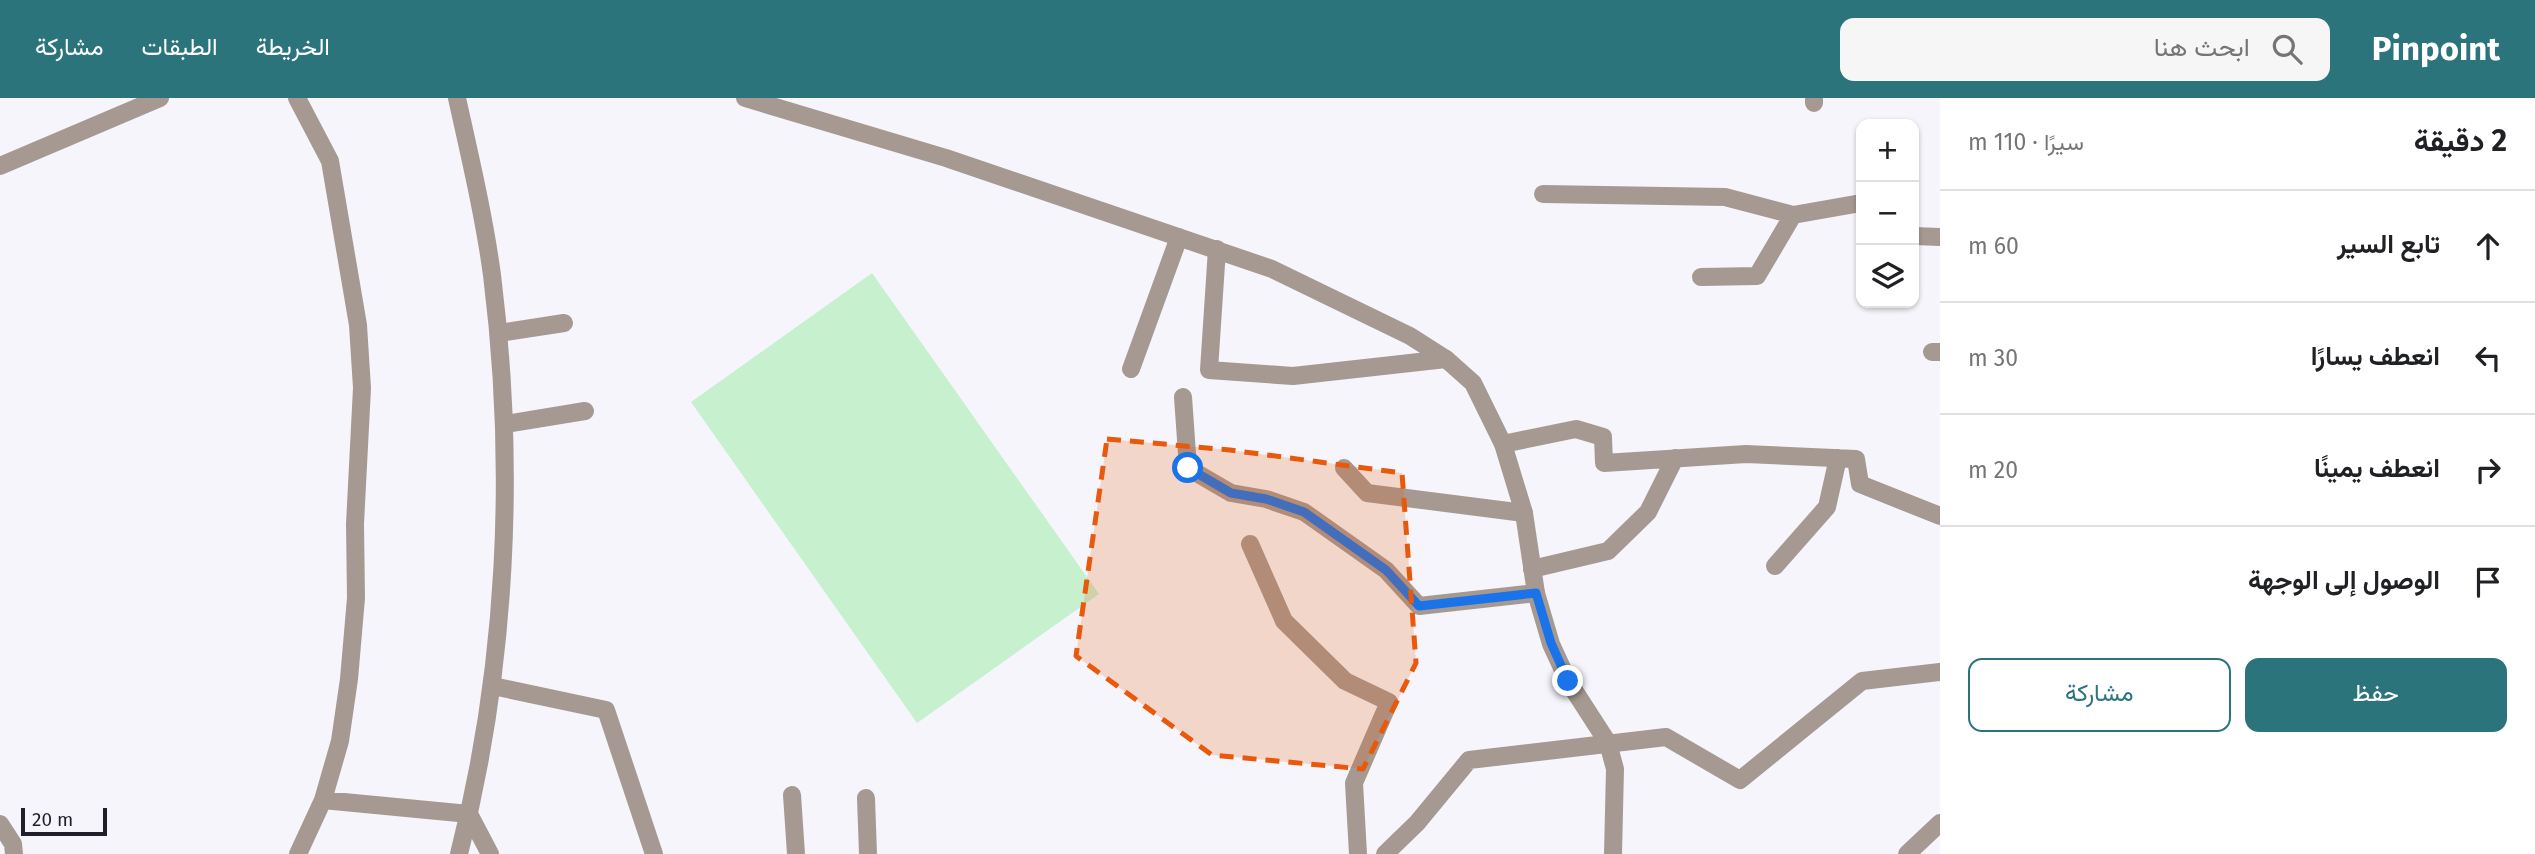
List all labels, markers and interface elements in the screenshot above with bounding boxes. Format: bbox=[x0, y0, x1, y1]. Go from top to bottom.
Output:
search box bbox=[1840, 18, 2330, 81]
text: Pinpoint bbox=[2372, 29, 2500, 69]
icon: search bbox=[2268, 30, 2306, 68]
text: ابحث هنا bbox=[2154, 32, 2250, 63]
text: مشاركة bbox=[35, 33, 103, 61]
text: الطبقات bbox=[141, 33, 218, 61]
text: الخريطة bbox=[256, 33, 330, 61]
map controls bbox=[1856, 119, 1919, 308]
button: + bbox=[1856, 119, 1919, 182]
text: 2 دقيقة bbox=[2414, 123, 2507, 159]
text: سيرًا · 110 m bbox=[1968, 128, 2084, 156]
button: − bbox=[1856, 182, 1919, 245]
icon: ahead bbox=[2469, 227, 2507, 265]
text: تابع السير bbox=[2337, 229, 2440, 260]
text: 60 m bbox=[1968, 232, 2019, 260]
button: layers bbox=[1856, 245, 1919, 308]
icon: left bbox=[2469, 339, 2507, 377]
text: انعطف يسارًا bbox=[2311, 341, 2440, 372]
text: 30 m bbox=[1968, 344, 2018, 372]
icon: right bbox=[2469, 451, 2507, 489]
route start bbox=[1172, 452, 1203, 483]
text: انعطف يمينًا bbox=[2314, 453, 2440, 484]
text: 20 m bbox=[1968, 456, 2018, 484]
icon: arrive bbox=[2469, 563, 2507, 601]
text: الوصول إلى الوجهة bbox=[2248, 565, 2440, 596]
button: مشاركة bbox=[1968, 658, 2231, 732]
button: حفظ bbox=[2245, 658, 2507, 732]
route end bbox=[1552, 665, 1583, 696]
scale bar bbox=[21, 805, 107, 837]
text: 20 m bbox=[32, 808, 73, 831]

